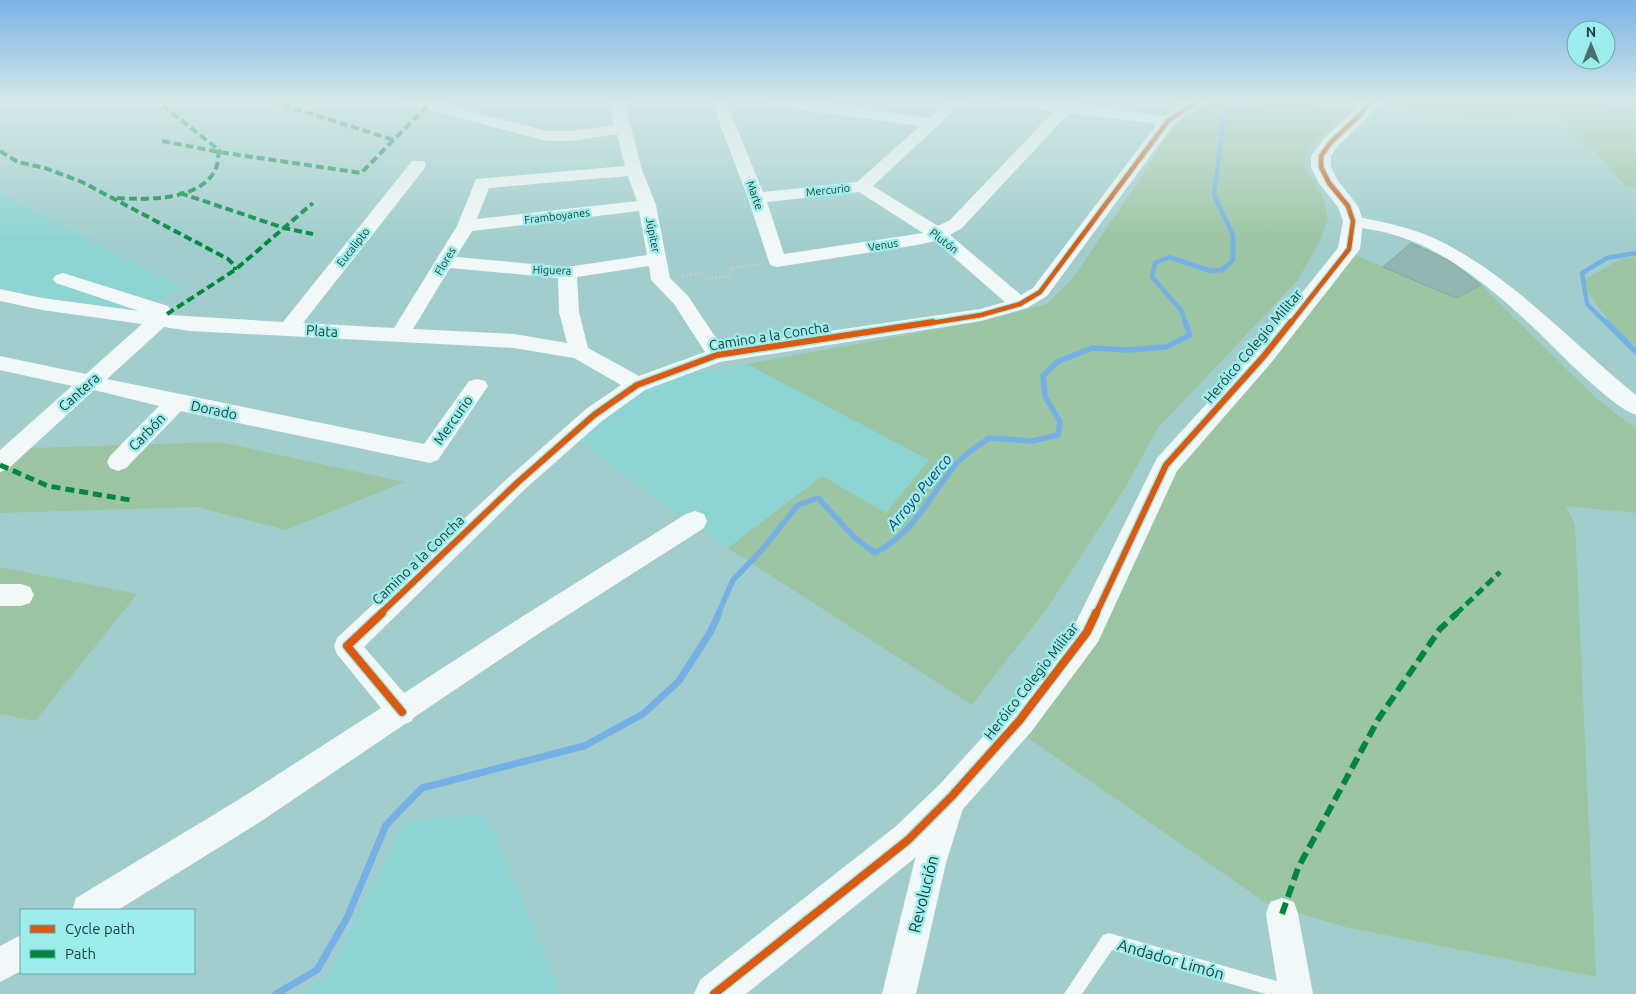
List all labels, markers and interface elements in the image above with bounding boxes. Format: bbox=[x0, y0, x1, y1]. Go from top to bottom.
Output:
north arrow bbox=[1566, 20, 1616, 70]
text: N bbox=[1586, 24, 1596, 40]
street label: Marte bbox=[744, 179, 766, 211]
street label: Mercurio bbox=[805, 182, 851, 198]
street label: Framboyanes bbox=[524, 206, 591, 226]
street label: Júpiter bbox=[644, 217, 662, 254]
street label: Eucalipto bbox=[334, 225, 372, 269]
street label: Plutón bbox=[927, 226, 961, 256]
street label: Venus bbox=[867, 237, 899, 253]
street label: Flores bbox=[432, 245, 458, 277]
street label: Higuera bbox=[532, 263, 572, 277]
street label: Heróico Colegio Militar bbox=[1201, 285, 1306, 406]
street label: Camino a la Concha bbox=[708, 319, 830, 353]
street label: Plata bbox=[306, 322, 338, 340]
street label: Cantera bbox=[55, 369, 103, 415]
street label: Mercurio bbox=[430, 392, 476, 448]
street label: Dorado bbox=[189, 397, 239, 423]
street label: Carbón bbox=[125, 410, 169, 454]
water label: Arroyo Puerco bbox=[883, 451, 955, 534]
street label: Camino a la Concha bbox=[369, 512, 467, 608]
street label: Heróico Colegio Militar bbox=[980, 619, 1082, 743]
street label: Revolución bbox=[905, 853, 941, 935]
legend bbox=[20, 909, 195, 974]
text: Cycle path bbox=[65, 920, 135, 937]
street label: Andador Limón bbox=[1116, 935, 1226, 983]
text: Path bbox=[65, 945, 96, 962]

